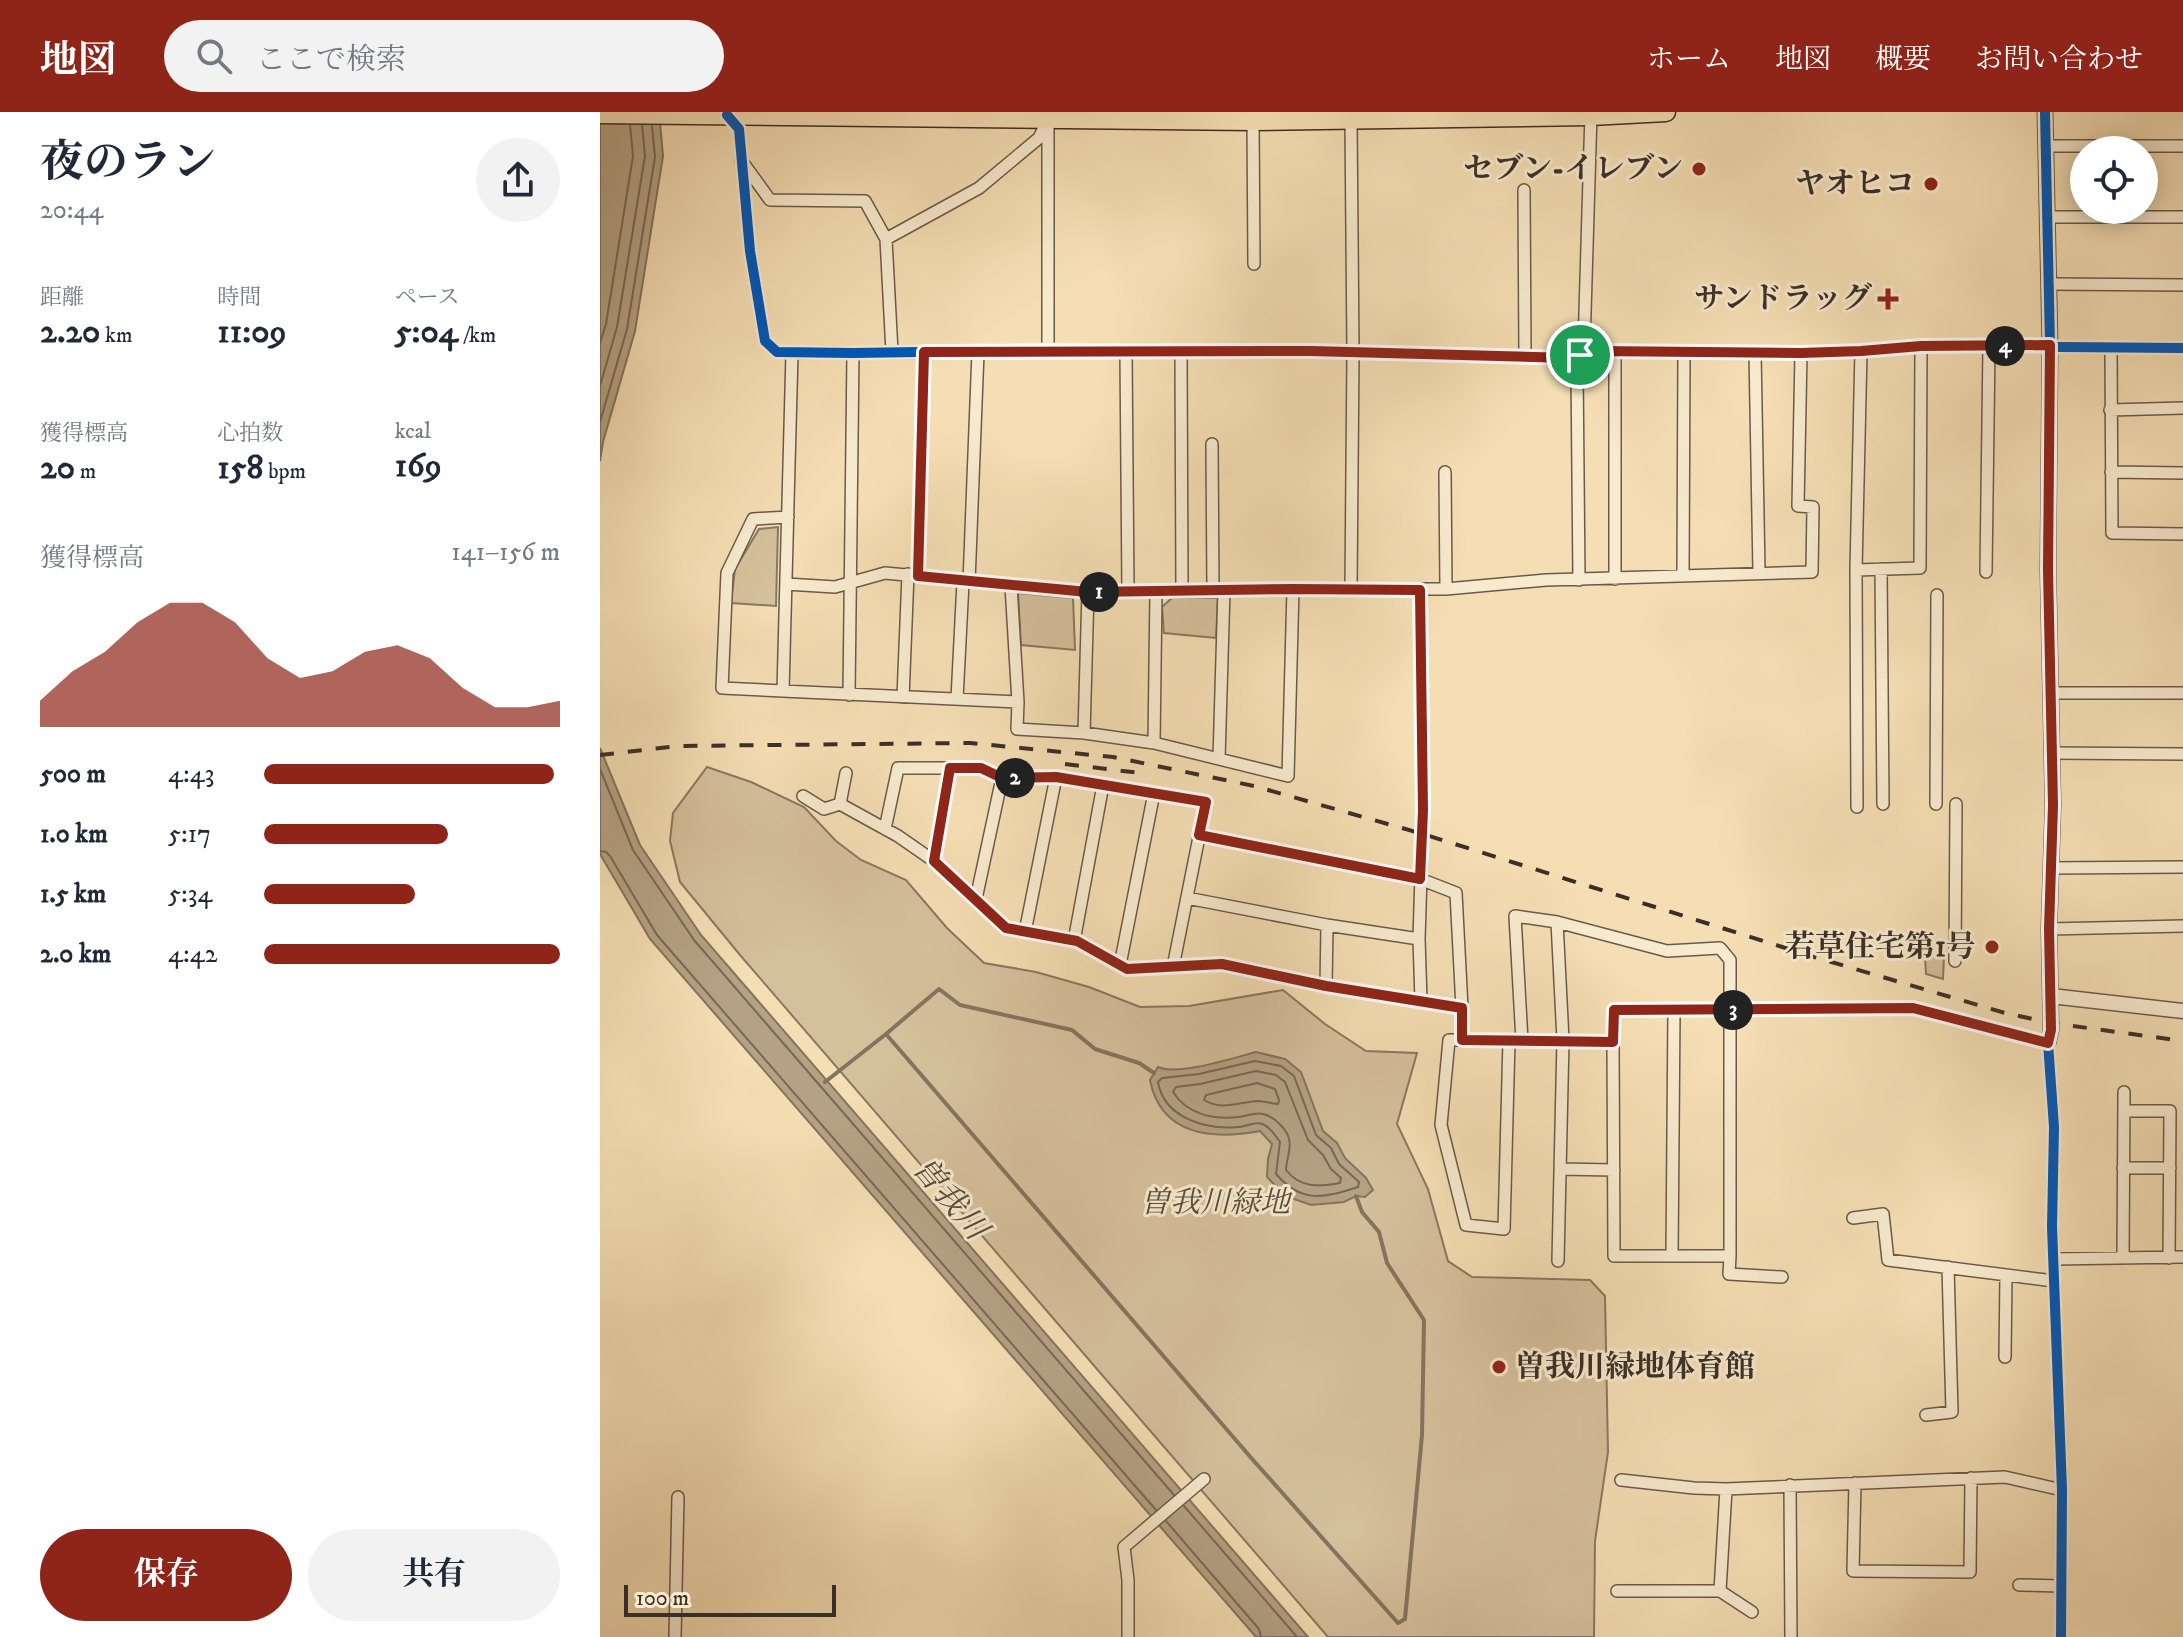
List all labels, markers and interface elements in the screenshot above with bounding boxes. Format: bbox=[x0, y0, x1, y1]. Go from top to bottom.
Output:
search box bbox=[164, 20, 724, 92]
icon: search bbox=[192, 34, 236, 78]
text: 地図 bbox=[40, 37, 116, 85]
text: ここで検索 bbox=[256, 42, 406, 79]
text: ホーム bbox=[1647, 42, 1731, 77]
text: 地図 bbox=[1775, 42, 1831, 77]
text: 概要 bbox=[1875, 42, 1931, 77]
text: お問い合わせ bbox=[1975, 42, 2143, 77]
text: 夜のラン bbox=[40, 136, 216, 191]
map controls bbox=[2070, 136, 2158, 224]
button: locate bbox=[2070, 136, 2158, 224]
button: share bbox=[476, 138, 560, 222]
place label: セブン-イレブン bbox=[1463, 151, 1683, 188]
marker: セブン-イレブン bbox=[1690, 160, 1708, 178]
place label: ヤオヒコ bbox=[1795, 166, 1915, 203]
marker: ヤオヒコ bbox=[1922, 175, 1940, 193]
text: 20:44 bbox=[40, 194, 103, 227]
place label: サンドラッグ bbox=[1694, 281, 1872, 318]
text: 距離 bbox=[40, 284, 84, 311]
text: 時間 bbox=[217, 284, 261, 311]
text: ペース bbox=[395, 284, 460, 311]
marker: サンドラッグ bbox=[1879, 290, 1897, 308]
text: 2.20 bbox=[40, 311, 100, 353]
text: 11:09 bbox=[217, 311, 286, 353]
text: 5:04 bbox=[395, 311, 458, 353]
pin bbox=[1546, 321, 1614, 389]
text: km bbox=[100, 322, 132, 349]
text: /km bbox=[458, 322, 496, 349]
pin: 4 bbox=[1985, 326, 2025, 366]
text: 4 bbox=[1999, 332, 2011, 359]
icon: arrive bbox=[1558, 333, 1602, 377]
text: kcal bbox=[395, 418, 431, 445]
text: 獲得標高 bbox=[40, 420, 128, 447]
text: 心拍数 bbox=[217, 420, 283, 447]
text: 169 bbox=[395, 445, 442, 487]
text: 20 bbox=[40, 447, 75, 489]
text: 158 bbox=[217, 447, 263, 489]
text: m bbox=[75, 458, 96, 485]
text: bpm bbox=[263, 458, 306, 485]
text: 141–156 m bbox=[451, 536, 560, 569]
text: 獲得標高 bbox=[40, 542, 144, 575]
pin: 1 bbox=[1079, 572, 1119, 612]
text: 1 bbox=[1095, 578, 1103, 605]
text: 500 m bbox=[40, 758, 106, 791]
text: 4:43 bbox=[168, 758, 214, 791]
pin: 2 bbox=[995, 758, 1035, 798]
text: 2 bbox=[1010, 764, 1020, 791]
text: 1.0 km bbox=[40, 818, 108, 851]
text: 5:17 bbox=[168, 818, 211, 851]
text: 1.5 km bbox=[40, 878, 106, 911]
text: 5:34 bbox=[168, 878, 212, 911]
place label: 若草住宅第1号 bbox=[1785, 929, 1976, 966]
text: 2.0 km bbox=[40, 938, 111, 971]
text: 4:42 bbox=[168, 938, 218, 971]
marker: 若草住宅第1号 bbox=[1983, 938, 2001, 956]
pin: 3 bbox=[1713, 990, 1753, 1030]
text: 3 bbox=[1729, 996, 1737, 1023]
water label: 曽我川 bbox=[903, 1149, 997, 1251]
park label: 曽我川緑地 bbox=[1140, 1185, 1293, 1222]
place label: 曽我川緑地体育館 bbox=[1515, 1349, 1755, 1386]
marker: 曽我川緑地体育館 bbox=[1490, 1358, 1508, 1376]
button: 保存 bbox=[40, 1529, 292, 1621]
button: 共有 bbox=[308, 1529, 560, 1621]
scale bar bbox=[624, 1581, 836, 1617]
text: 100 m bbox=[636, 1585, 689, 1612]

